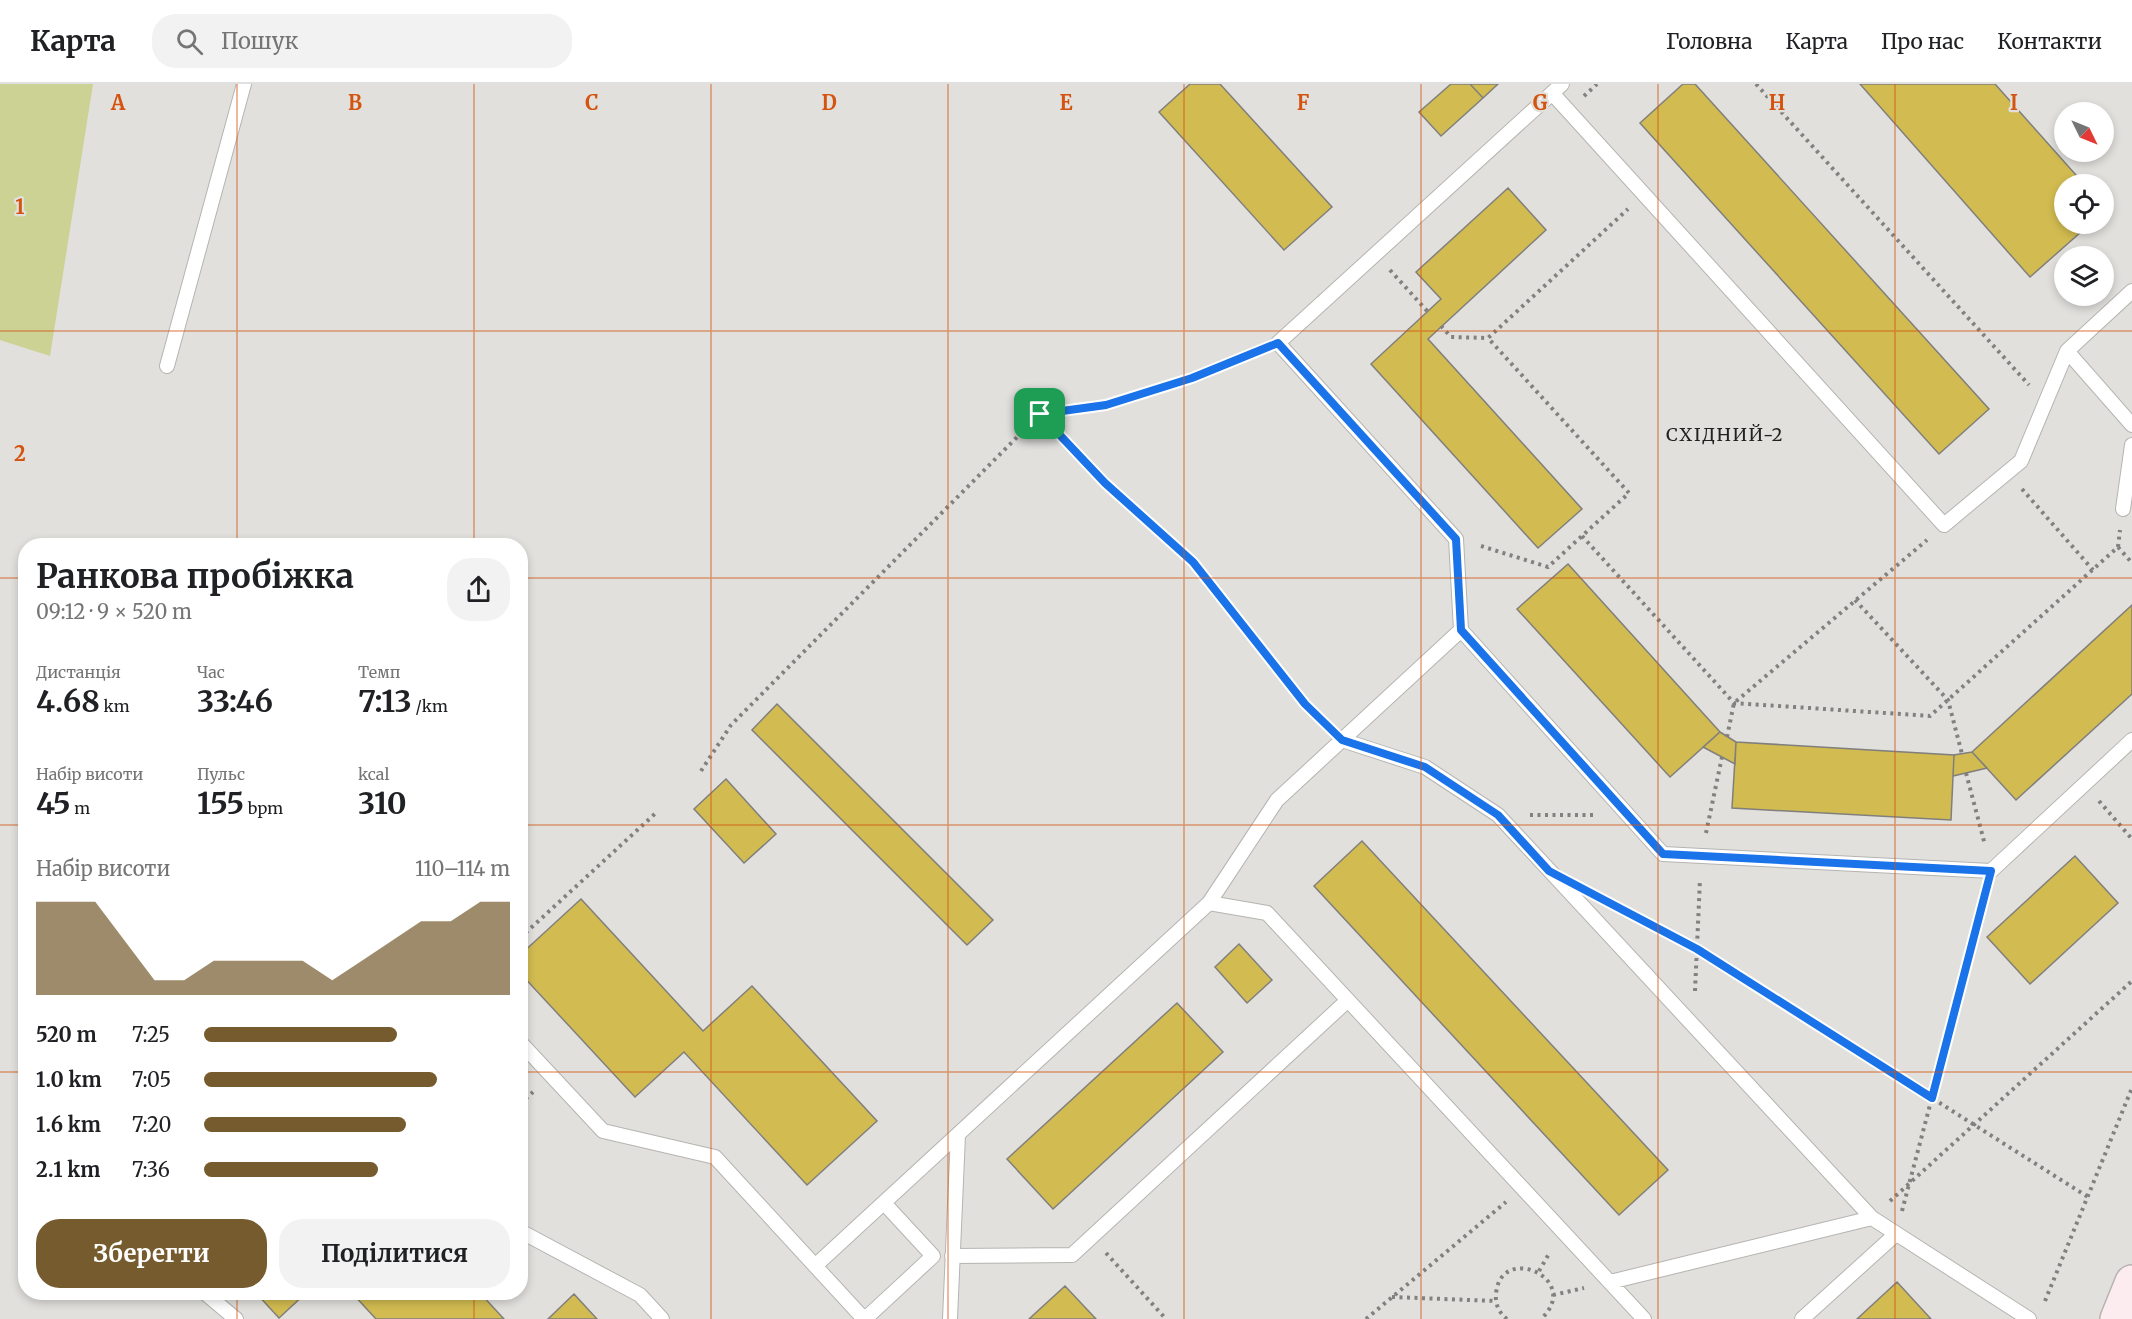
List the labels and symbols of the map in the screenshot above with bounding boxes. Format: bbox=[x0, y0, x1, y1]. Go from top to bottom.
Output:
text: A bbox=[110, 90, 126, 115]
text: B bbox=[348, 90, 362, 115]
text: C bbox=[585, 90, 599, 115]
text: D bbox=[821, 90, 837, 115]
text: E bbox=[1059, 90, 1073, 115]
text: F bbox=[1297, 90, 1310, 115]
text: G bbox=[1533, 90, 1548, 115]
text: H bbox=[1769, 90, 1785, 115]
text: I bbox=[2010, 90, 2018, 115]
north arrow bbox=[2054, 102, 2114, 162]
text: 1 bbox=[15, 194, 25, 219]
pin bbox=[1014, 388, 1065, 439]
district label: СХІДНИЙ-2 bbox=[1666, 423, 1784, 446]
text: 2 bbox=[14, 441, 26, 466]

